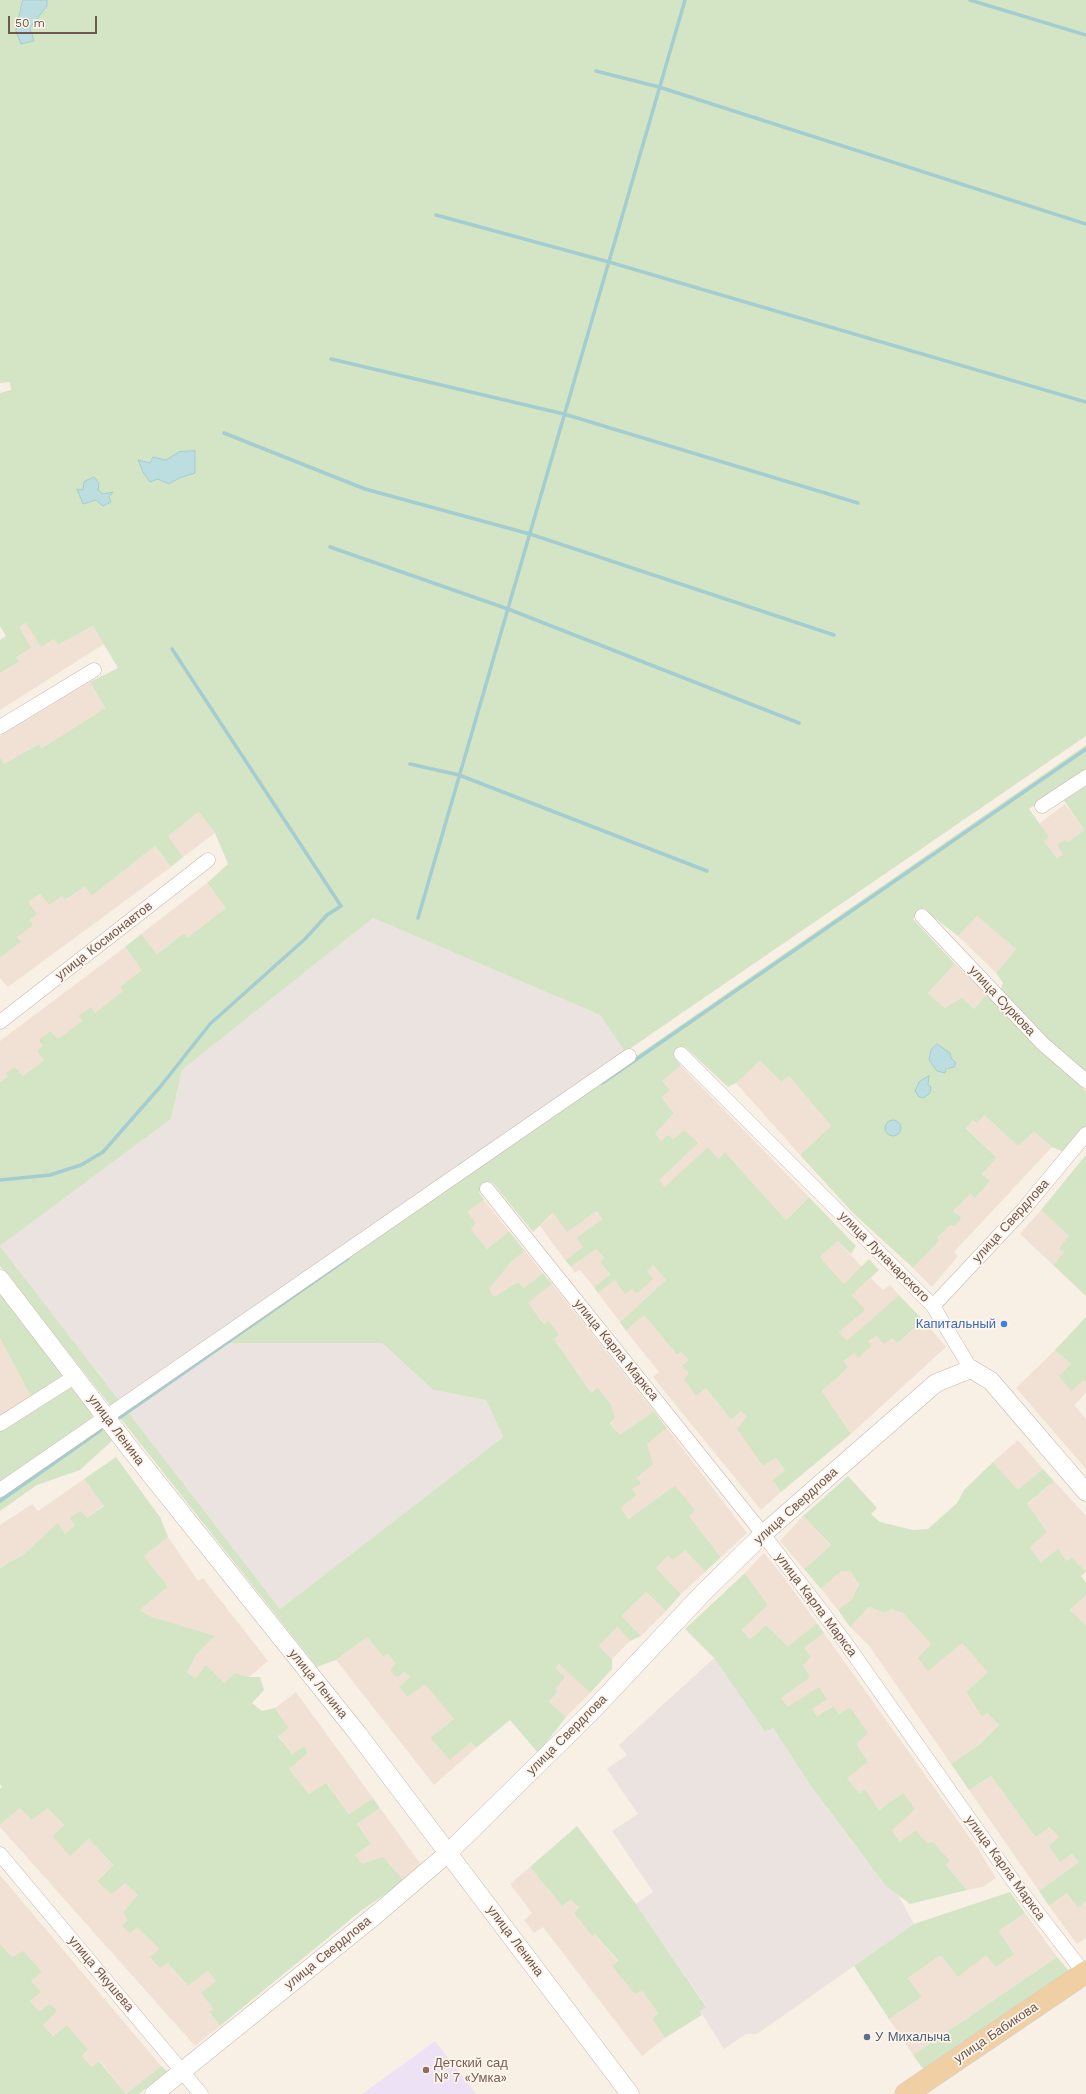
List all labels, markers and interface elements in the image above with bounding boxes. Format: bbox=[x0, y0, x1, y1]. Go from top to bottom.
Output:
scale bar bbox=[10, 8, 99, 34]
text: 50 m bbox=[15, 16, 45, 30]
street label: улица Космонавтов bbox=[52, 898, 156, 984]
street label: улица Суркова bbox=[966, 963, 1038, 1039]
street label: улица Свердлова bbox=[969, 1176, 1053, 1266]
street label: улица Луначарского bbox=[835, 1208, 933, 1306]
street label: улица Карла Маркса bbox=[570, 1296, 662, 1404]
place label: Капитальный bbox=[916, 1316, 996, 1332]
marker: Капитальный bbox=[999, 1319, 1009, 1329]
street label: улица Ленина bbox=[84, 1391, 148, 1469]
street label: улица Свердлова bbox=[751, 1464, 841, 1548]
street label: улица Карла Маркса bbox=[772, 1550, 860, 1660]
street label: улица Ленина bbox=[285, 1646, 351, 1722]
street label: улица Свердлова bbox=[524, 1692, 610, 1778]
street label: улица Карла Маркса bbox=[962, 1812, 1048, 1924]
street label: улица Ленина bbox=[483, 1902, 547, 1980]
street label: улица Свердлова bbox=[282, 1913, 374, 1993]
street label: улица Якушева bbox=[65, 1933, 137, 2015]
street label: улица Бабикова bbox=[951, 1999, 1041, 2067]
place label: У Михалыча bbox=[875, 2029, 950, 2045]
marker: У Михалыча bbox=[862, 2032, 872, 2042]
place label: Детский сад № 7 «Умка» bbox=[434, 2055, 508, 2086]
marker: Детский сад № 7 «Умка» bbox=[421, 2065, 431, 2075]

